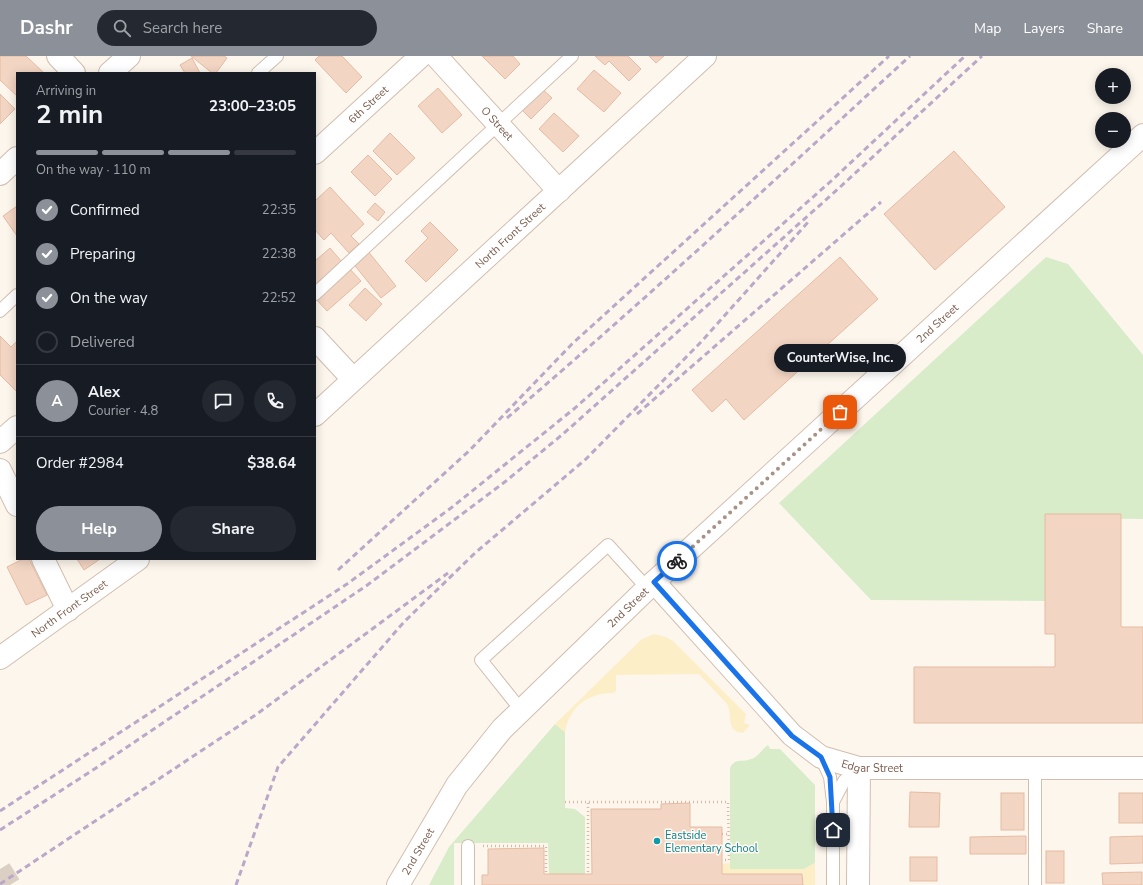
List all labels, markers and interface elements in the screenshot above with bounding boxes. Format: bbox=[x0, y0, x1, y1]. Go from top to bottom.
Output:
search box bbox=[97, 10, 377, 46]
text: Dashr bbox=[20, 15, 73, 41]
icon: search bbox=[111, 17, 133, 39]
text: Search here bbox=[143, 18, 222, 38]
text: Map bbox=[974, 19, 1001, 38]
text: Layers bbox=[1023, 19, 1065, 38]
text: Share bbox=[1087, 19, 1123, 38]
map controls bbox=[1095, 68, 1131, 148]
button: + bbox=[1095, 68, 1131, 104]
text: Arriving in bbox=[36, 82, 96, 100]
street label: 6th Street bbox=[345, 82, 392, 127]
text: 23:00–23:05 bbox=[209, 96, 296, 116]
text: 2 min bbox=[36, 97, 103, 132]
street label: O Street bbox=[477, 103, 516, 144]
button: − bbox=[1095, 112, 1131, 148]
text: On the way · 110 m bbox=[36, 161, 151, 179]
icon: check bbox=[36, 199, 58, 221]
text: Confirmed bbox=[70, 200, 140, 220]
street label: North Front Street bbox=[472, 200, 549, 272]
text: 22:35 bbox=[262, 201, 296, 219]
icon: check bbox=[36, 243, 58, 265]
text: Preparing bbox=[70, 244, 135, 264]
text: 22:38 bbox=[262, 245, 296, 263]
icon: check bbox=[36, 287, 58, 309]
text: On the way bbox=[70, 288, 148, 308]
text: 22:52 bbox=[262, 289, 296, 307]
street label: 2nd Street bbox=[913, 300, 962, 347]
text: Delivered bbox=[70, 332, 135, 352]
callout: CounterWise, Inc. bbox=[774, 344, 906, 372]
text: CounterWise, Inc. bbox=[787, 349, 893, 367]
button: chat bbox=[202, 380, 244, 422]
button: phone bbox=[254, 380, 296, 422]
text: Alex bbox=[88, 382, 120, 402]
text: A bbox=[51, 391, 63, 411]
pin bbox=[823, 395, 857, 429]
icon: bag bbox=[829, 401, 851, 423]
text: Courier · 4.8 bbox=[88, 402, 158, 420]
text: Order #2984 bbox=[36, 453, 124, 473]
text: $38.64 bbox=[247, 453, 296, 473]
button: Help bbox=[36, 506, 162, 552]
button: Share bbox=[170, 506, 296, 552]
courier bbox=[657, 541, 697, 581]
icon: bike bbox=[666, 550, 688, 572]
street label: North Front Street bbox=[28, 576, 111, 641]
street label: 2nd Street bbox=[604, 584, 652, 631]
street label: Edgar Street bbox=[840, 756, 903, 776]
pin bbox=[816, 813, 850, 847]
icon: home bbox=[822, 819, 844, 841]
street label: 2nd Street bbox=[399, 825, 438, 878]
place label: Eastside Elementary School bbox=[665, 828, 759, 856]
marker: Eastside Elementary School bbox=[652, 836, 662, 846]

